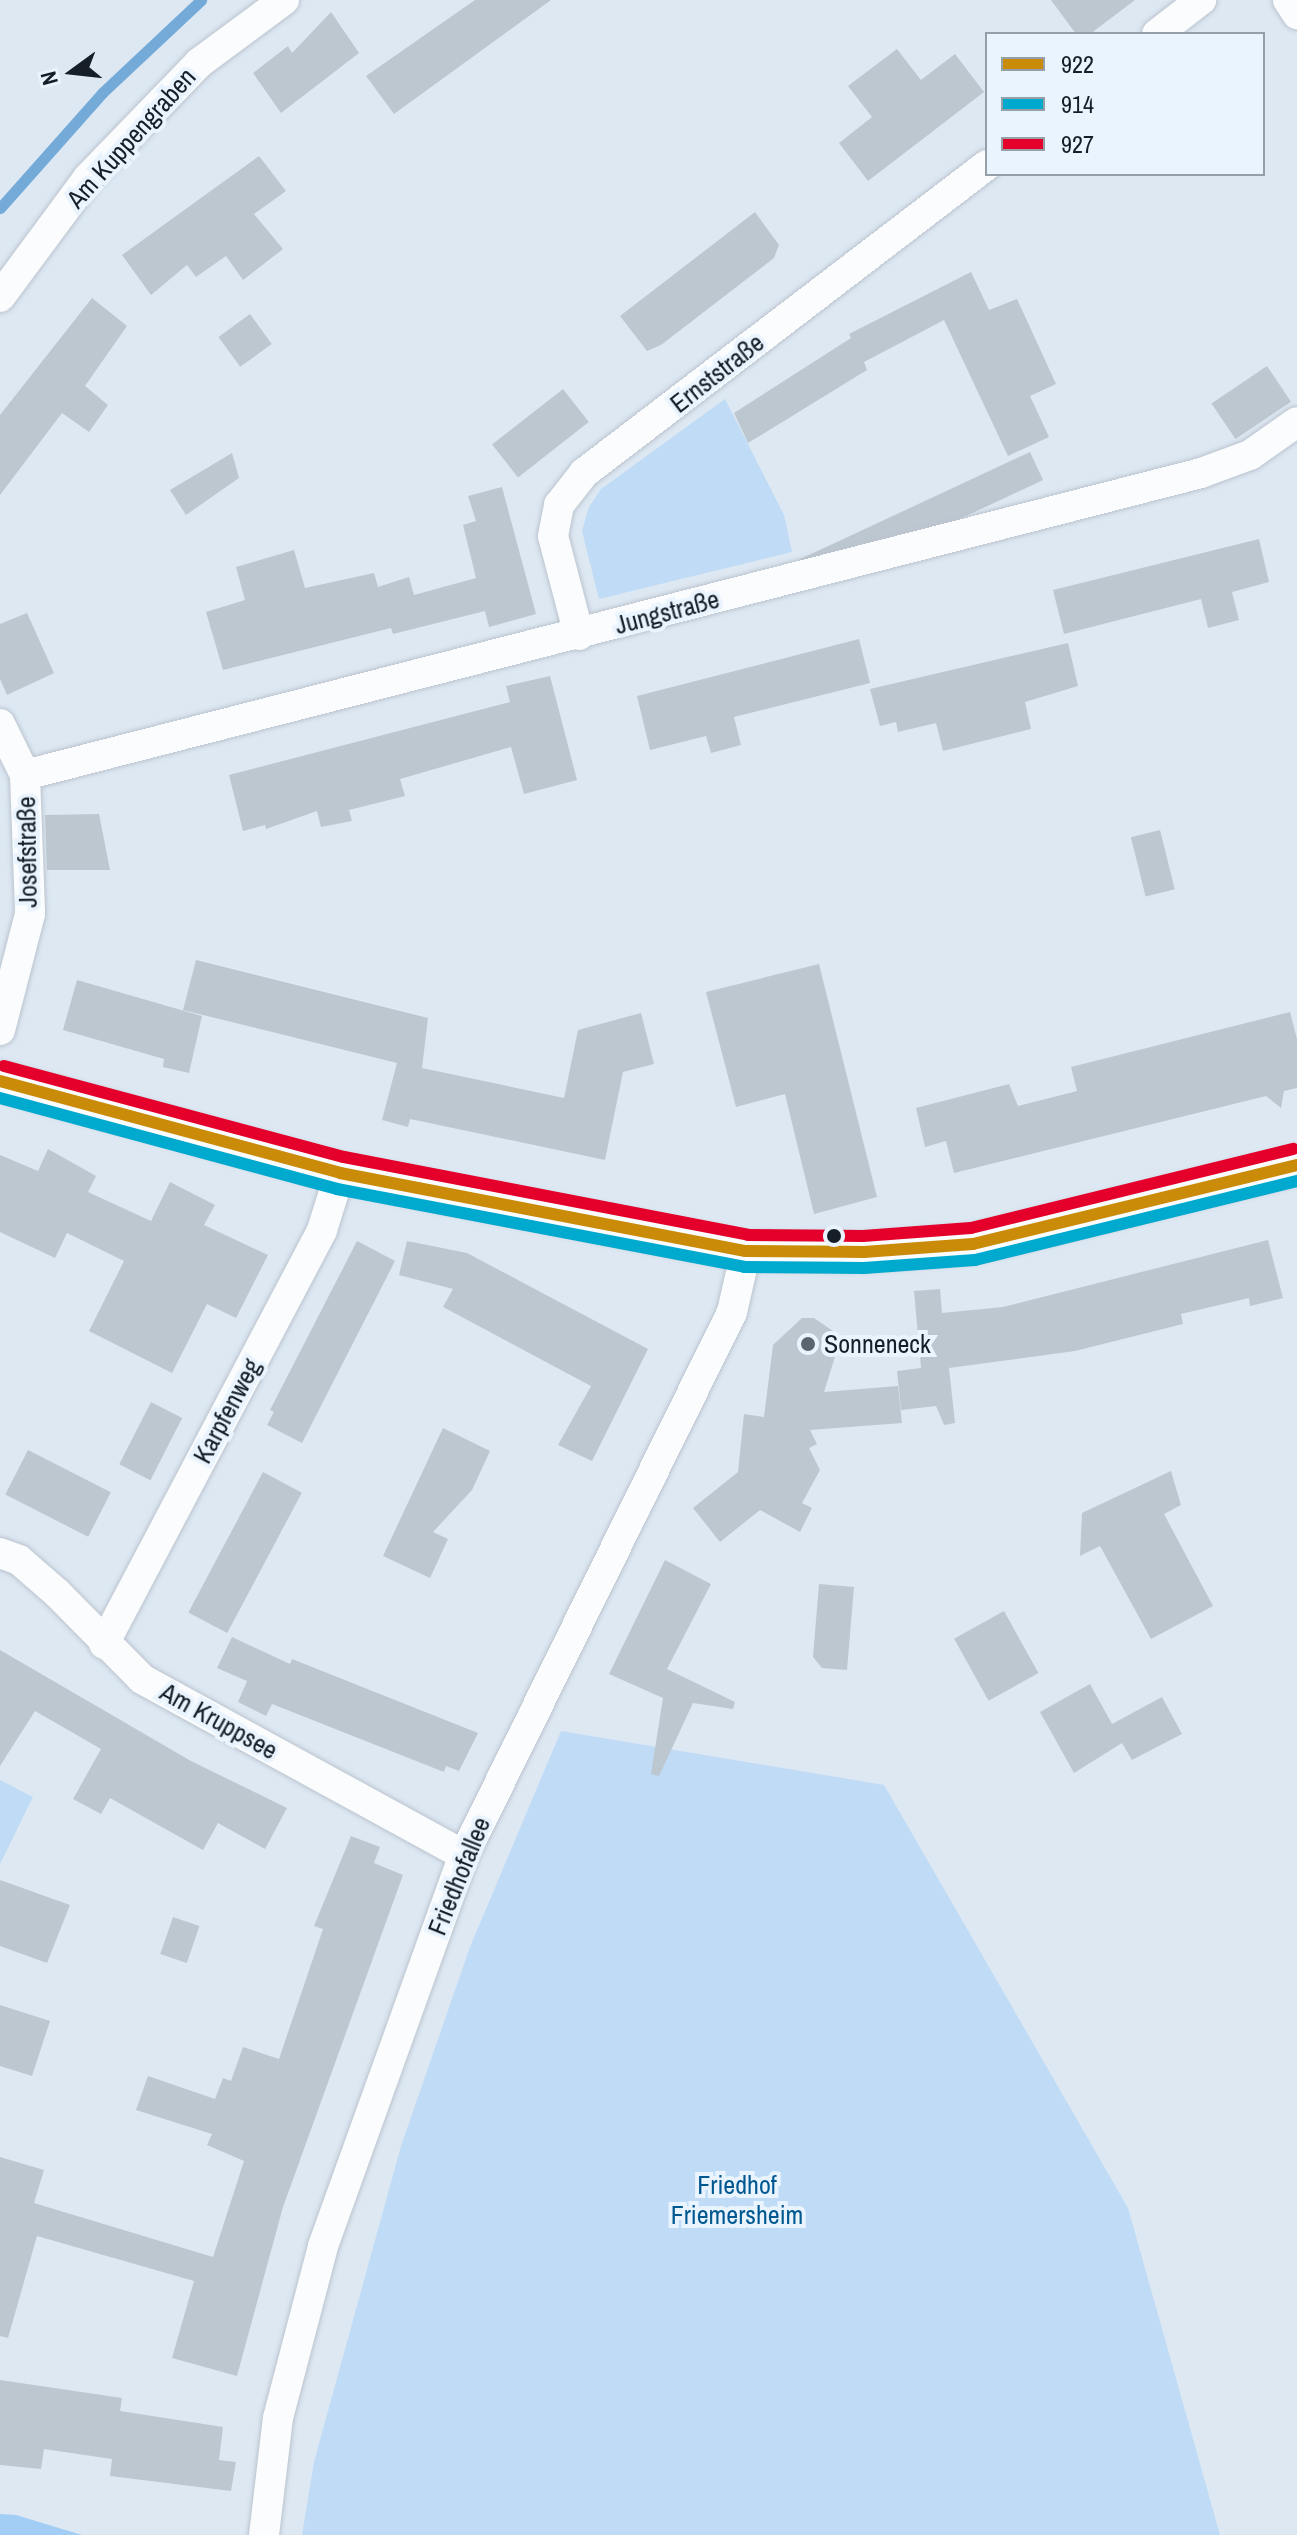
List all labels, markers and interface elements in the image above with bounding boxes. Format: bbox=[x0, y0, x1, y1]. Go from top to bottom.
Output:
north arrow bbox=[32, 32, 112, 112]
legend bbox=[985, 32, 1265, 176]
text: 922 bbox=[1061, 48, 1094, 80]
street label: Am Kuppengraben bbox=[60, 62, 202, 214]
text: N bbox=[33, 68, 65, 88]
text: 914 bbox=[1061, 88, 1094, 120]
text: 927 bbox=[1061, 128, 1094, 160]
street label: Ernststraße bbox=[664, 327, 770, 419]
street label: Jungstraße bbox=[611, 583, 723, 641]
street label: Josefstraße bbox=[10, 796, 44, 908]
unlabelled marker bbox=[826, 1228, 842, 1244]
place label: Sonneneck bbox=[824, 1328, 931, 1360]
marker: Sonneneck bbox=[799, 1335, 817, 1353]
street label: Karpfenweg bbox=[187, 1353, 267, 1469]
street label: Am Kruppsee bbox=[155, 1676, 283, 1766]
street label: Friedhofallee bbox=[421, 1812, 497, 1940]
park label: Friedhof Friemersheim bbox=[671, 2169, 803, 2230]

